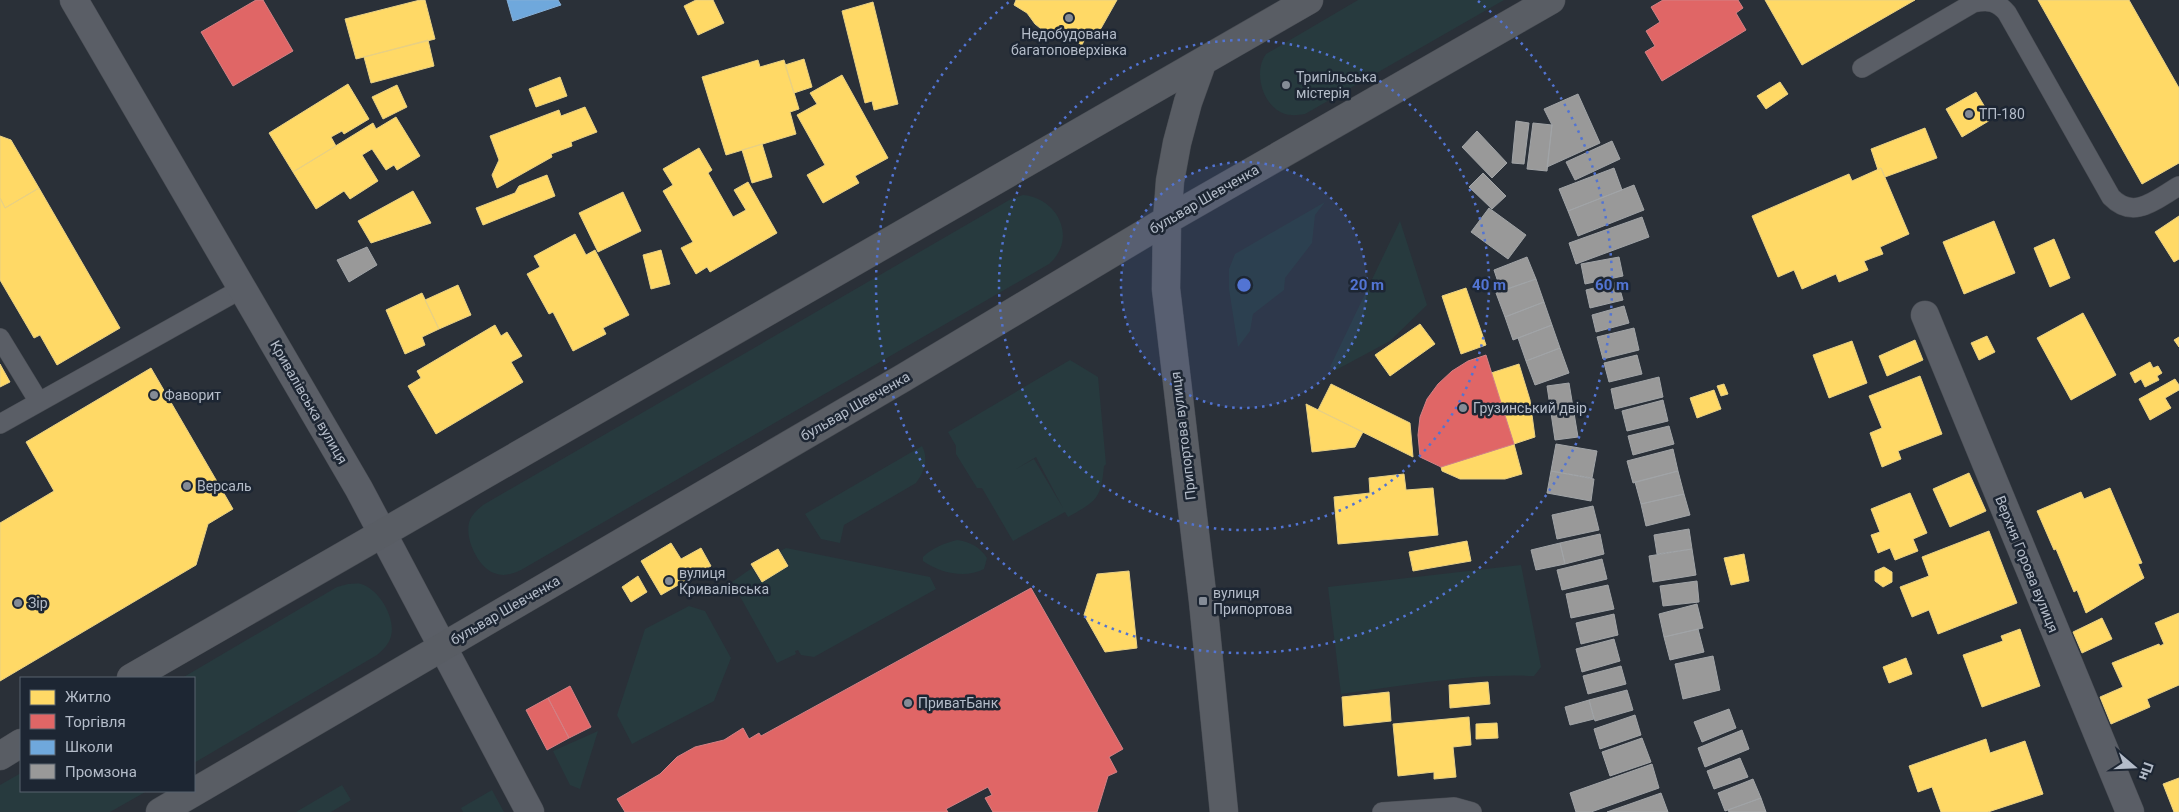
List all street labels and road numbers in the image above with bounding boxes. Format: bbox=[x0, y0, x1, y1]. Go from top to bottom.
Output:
street label: бульвар Шевченка bbox=[1146, 161, 1262, 237]
street label: Кривалівська вулиця bbox=[267, 337, 351, 467]
street label: бульвар Шевченка bbox=[797, 368, 913, 444]
street label: Припортова вулиця bbox=[1167, 371, 1199, 501]
street label: Верхня Горова вулиця bbox=[1992, 493, 2062, 635]
street label: бульвар Шевченка bbox=[447, 572, 563, 648]

